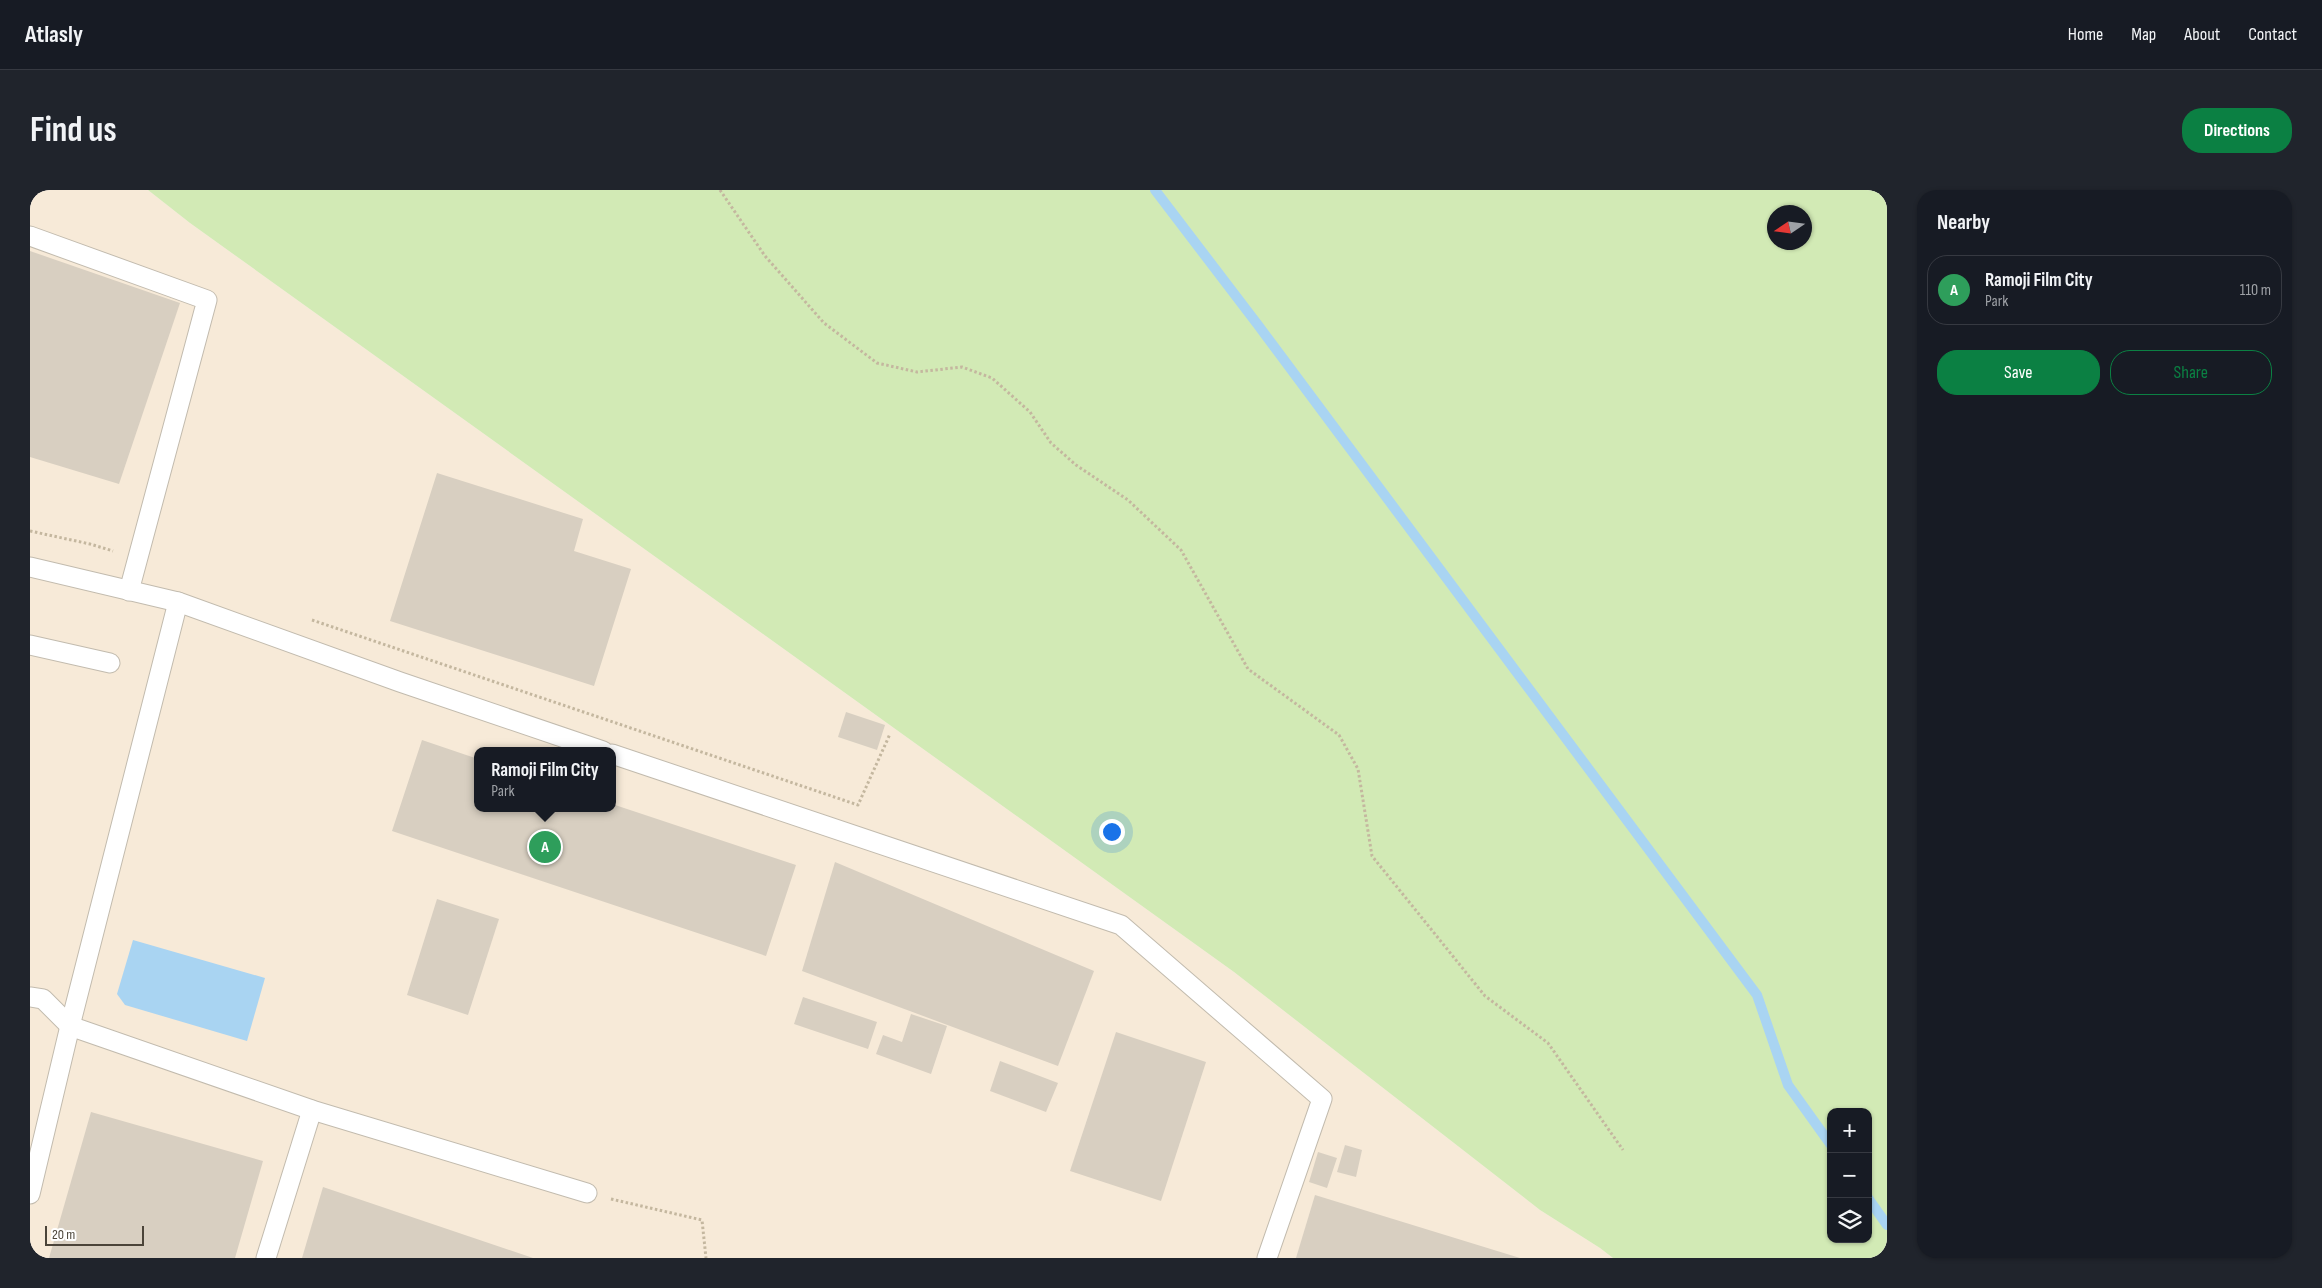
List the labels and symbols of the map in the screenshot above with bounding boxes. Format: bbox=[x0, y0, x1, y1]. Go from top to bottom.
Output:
north arrow bbox=[1767, 205, 1812, 250]
your location bbox=[1099, 819, 1125, 845]
pin: A bbox=[529, 828, 561, 866]
scale bar bbox=[45, 1223, 144, 1246]

